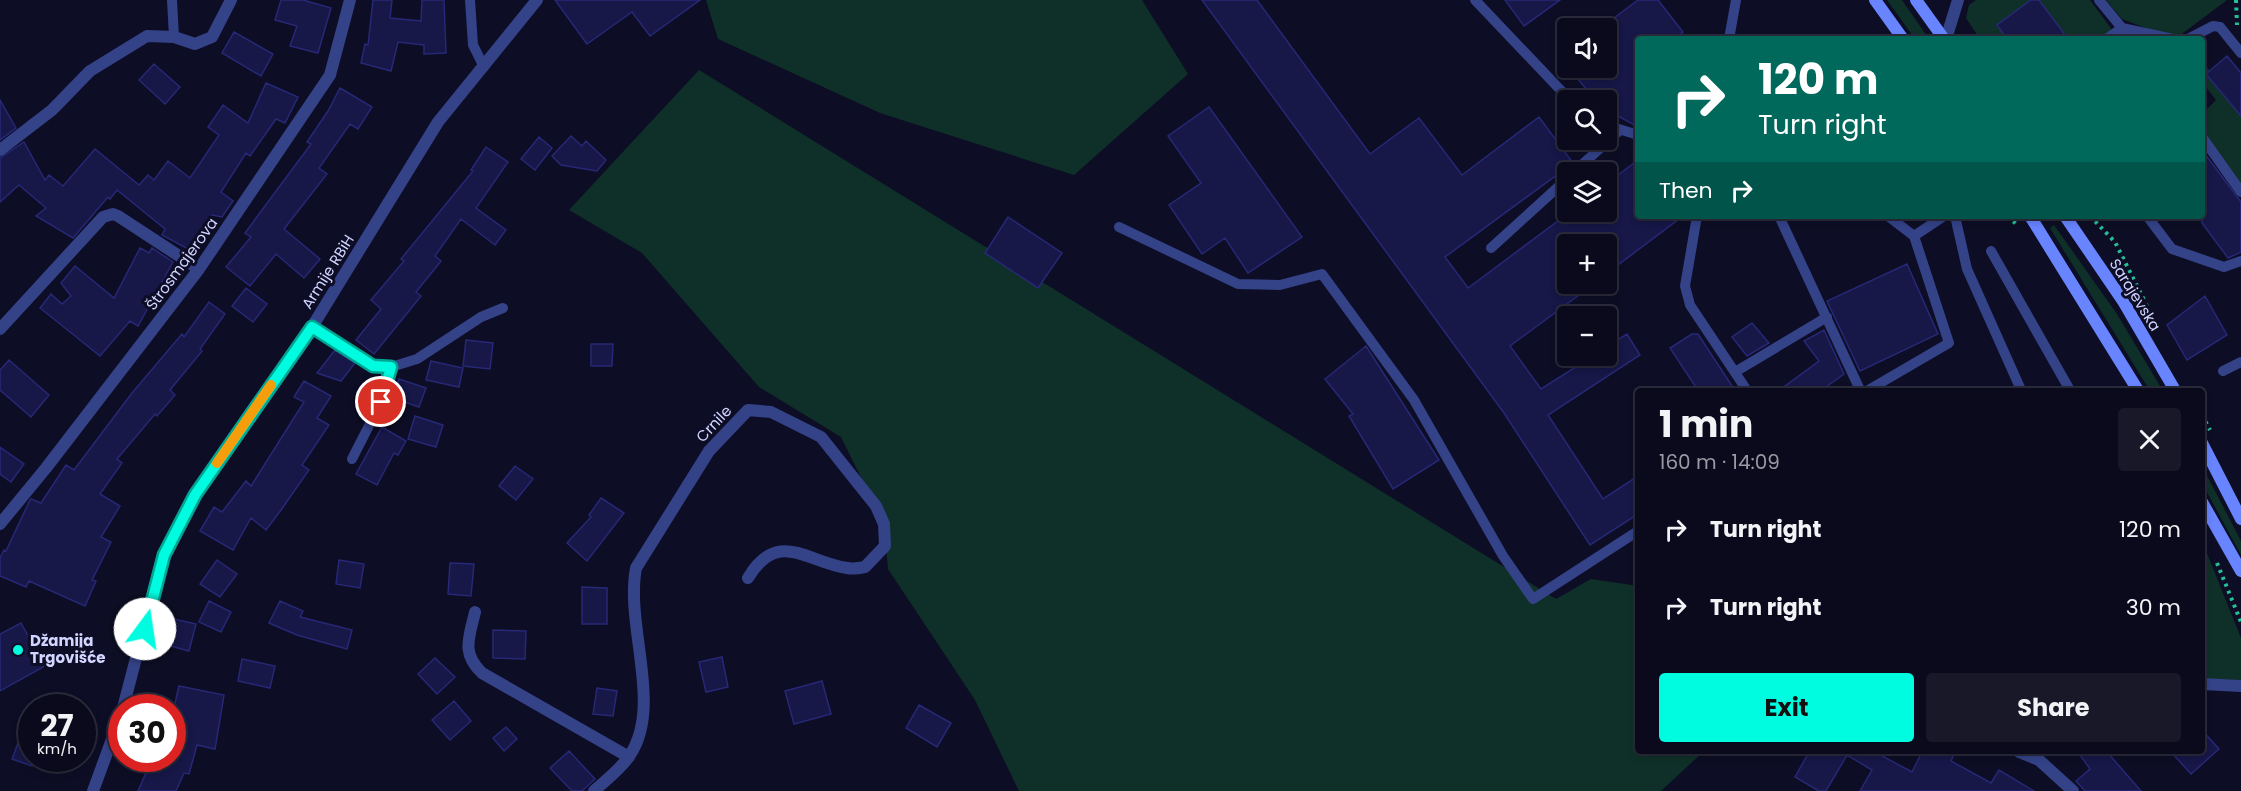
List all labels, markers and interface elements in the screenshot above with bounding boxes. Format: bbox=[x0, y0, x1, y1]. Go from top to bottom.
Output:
map controls bbox=[1557, 18, 1617, 366]
button: sound bbox=[1557, 18, 1617, 78]
text: 120 m bbox=[1758, 50, 1879, 109]
icon: right bbox=[1659, 60, 1737, 138]
button: search bbox=[1557, 90, 1617, 150]
text: Turn right bbox=[1758, 106, 1887, 143]
button: layers bbox=[1557, 162, 1617, 222]
icon: right bbox=[1725, 174, 1758, 207]
text: Then bbox=[1659, 175, 1713, 206]
street label: Štrosmajerova bbox=[141, 213, 222, 314]
street label: Armije RBiH bbox=[296, 230, 359, 313]
button: + bbox=[1557, 234, 1617, 294]
street label: Sarajevska bbox=[2105, 254, 2166, 335]
button: − bbox=[1557, 306, 1617, 366]
pin bbox=[355, 376, 406, 427]
icon: arrive bbox=[364, 385, 397, 418]
text: 1 min bbox=[1659, 399, 1753, 450]
street label: Crnile bbox=[691, 401, 736, 447]
button: close bbox=[2118, 408, 2181, 471]
text: 160 m · 14:09 bbox=[1659, 448, 1780, 476]
icon: right bbox=[1659, 513, 1692, 546]
text: Turn right bbox=[1710, 514, 1821, 545]
text: 120 m bbox=[2119, 514, 2181, 545]
icon: right bbox=[1659, 591, 1692, 624]
text: Turn right bbox=[1710, 592, 1821, 623]
text: 30 m bbox=[2126, 592, 2181, 623]
position arrow bbox=[113, 597, 177, 661]
place label: Džamija Trgovišće bbox=[30, 630, 106, 668]
marker: Džamija Trgovišće bbox=[11, 643, 25, 657]
button: Exit bbox=[1659, 673, 1914, 742]
button: Share bbox=[1926, 673, 2181, 742]
speed limit sign: 30 bbox=[108, 694, 186, 772]
text: 27 bbox=[40, 704, 74, 747]
text: km/h bbox=[37, 738, 77, 759]

